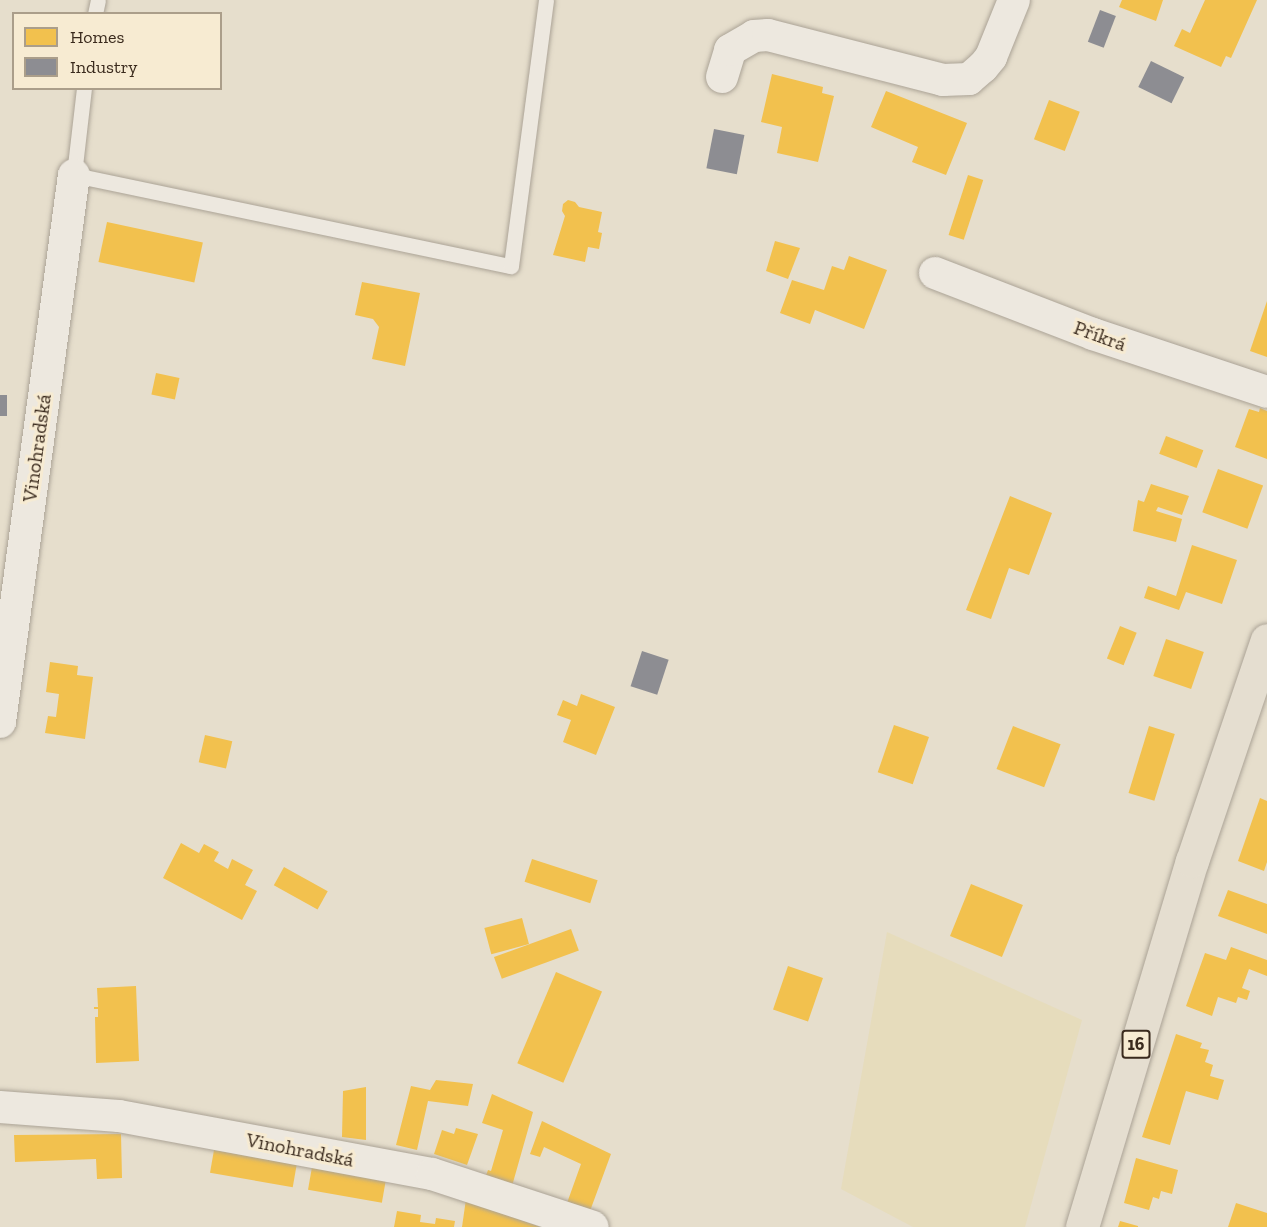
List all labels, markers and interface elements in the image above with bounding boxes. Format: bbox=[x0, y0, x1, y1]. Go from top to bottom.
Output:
legend bbox=[12, 12, 222, 90]
text: Homes bbox=[70, 26, 124, 48]
text: Industry bbox=[70, 56, 137, 78]
street label: Příkrá bbox=[1071, 315, 1129, 357]
street label: Vinohradská bbox=[18, 392, 56, 504]
road number: 16 bbox=[1121, 1029, 1151, 1059]
street label: Vinohradská bbox=[244, 1128, 356, 1172]

